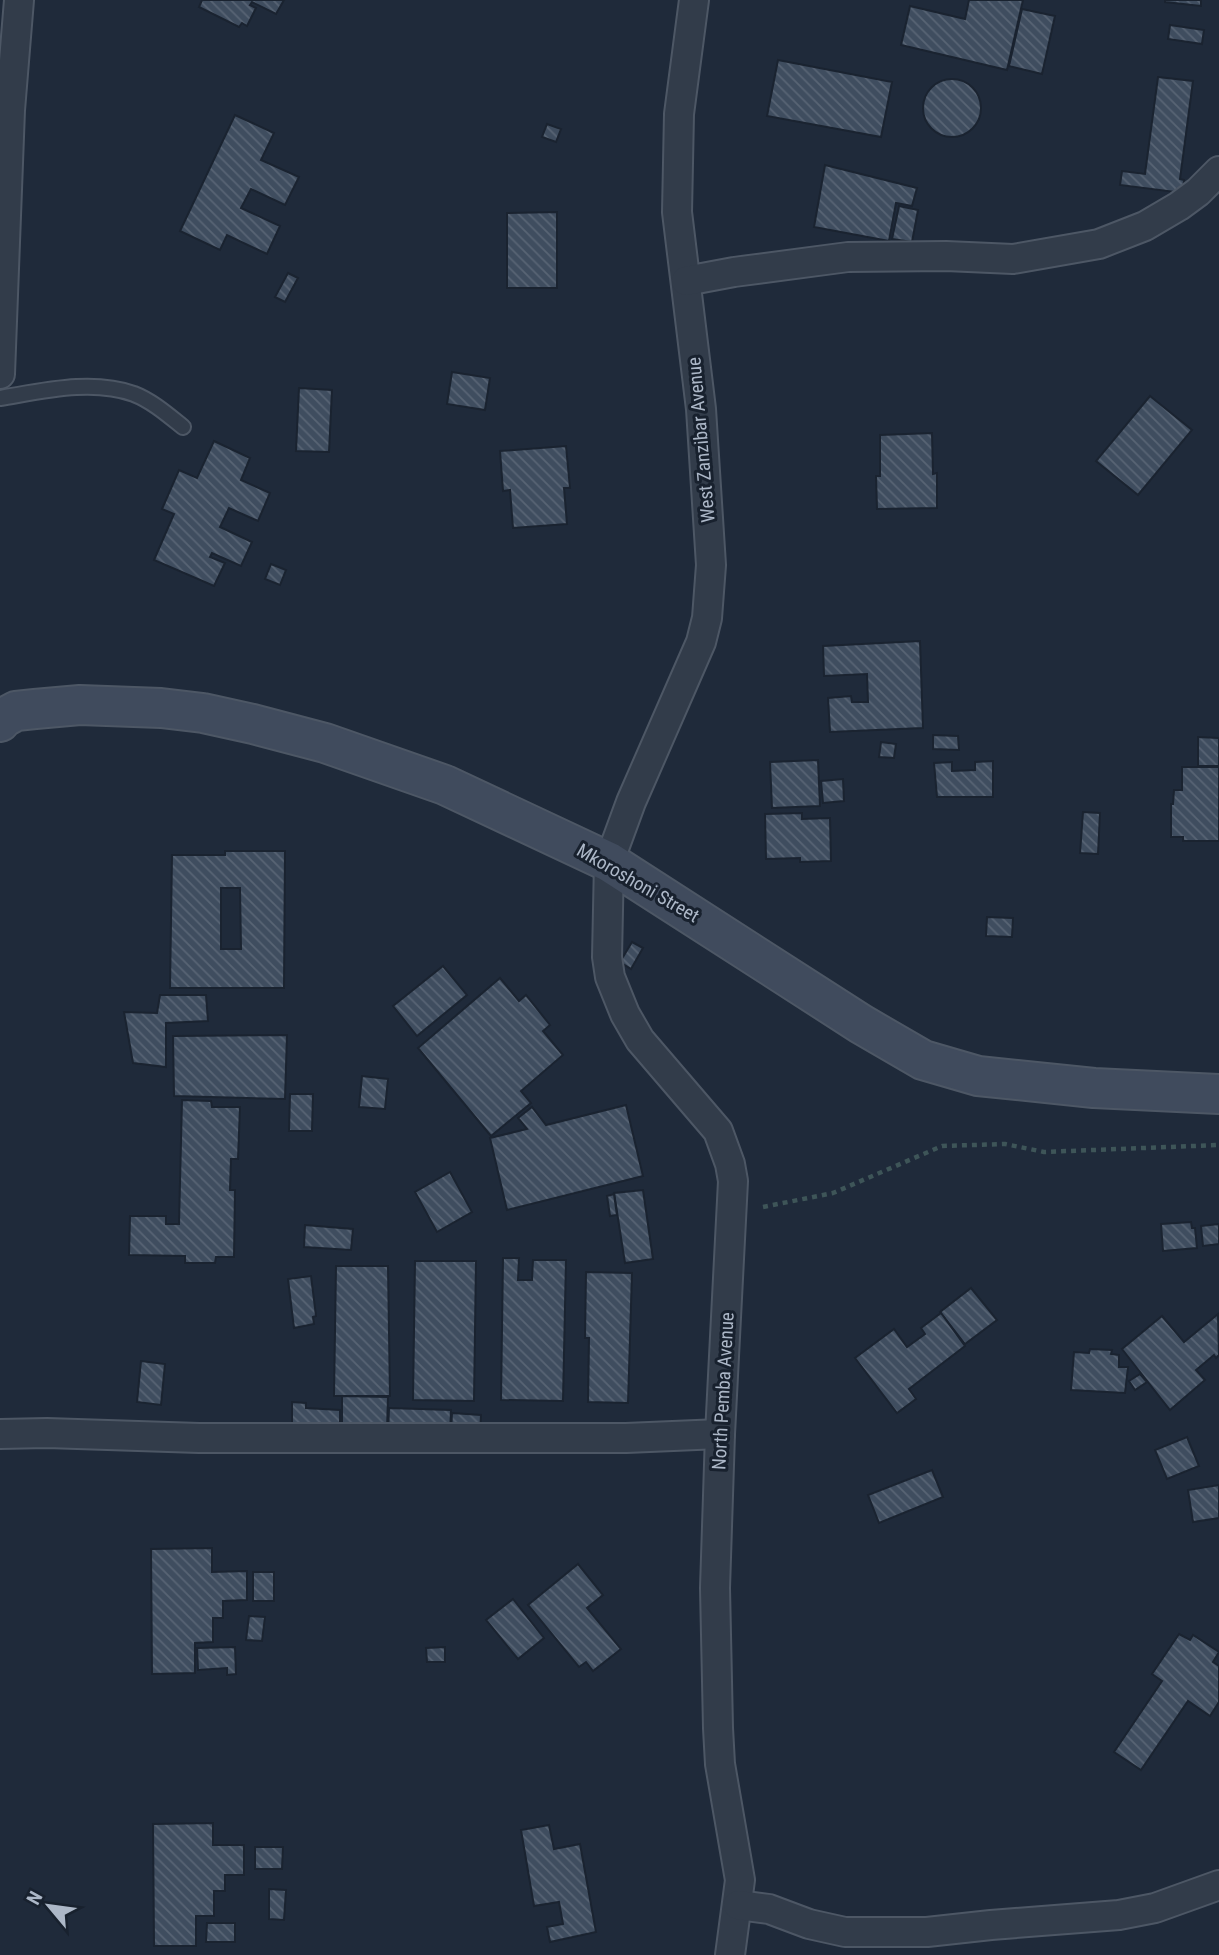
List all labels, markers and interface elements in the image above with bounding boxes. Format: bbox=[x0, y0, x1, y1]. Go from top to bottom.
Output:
street label: West Zanzibar Avenue bbox=[682, 356, 720, 524]
street label: Mkoroshoni Street bbox=[573, 839, 703, 927]
street label: North Pemba Avenue bbox=[707, 1311, 739, 1470]
north arrow bbox=[14, 1871, 84, 1941]
text: N bbox=[22, 1887, 47, 1909]

